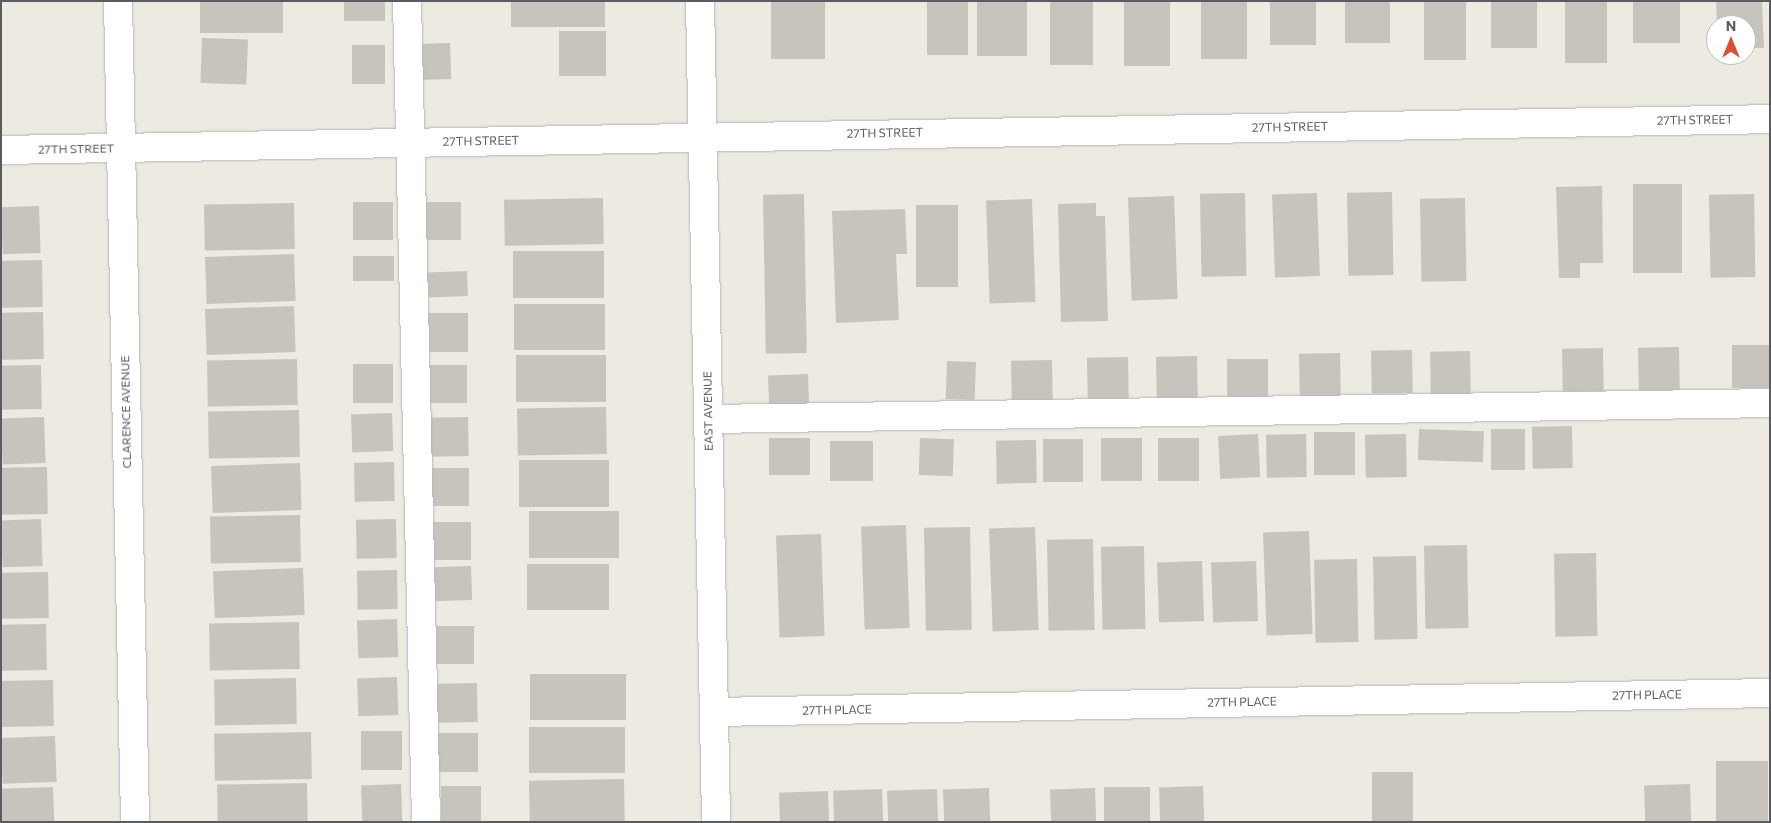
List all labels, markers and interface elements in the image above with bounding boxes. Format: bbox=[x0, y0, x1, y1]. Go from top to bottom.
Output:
north arrow bbox=[1706, 15, 1756, 65]
text: N bbox=[1726, 17, 1736, 34]
street label: 27TH STREET bbox=[1657, 112, 1733, 128]
street label: 27TH STREET bbox=[1252, 119, 1328, 135]
street label: 27TH STREET bbox=[847, 125, 923, 141]
street label: 27TH STREET bbox=[443, 133, 519, 149]
street label: 27TH STREET bbox=[38, 141, 114, 157]
street label: CLARENCE AVENUE bbox=[118, 355, 134, 469]
street label: EAST AVENUE bbox=[700, 371, 716, 451]
street label: 27TH PLACE bbox=[1612, 687, 1682, 703]
street label: 27TH PLACE bbox=[1207, 694, 1277, 710]
street label: 27TH PLACE bbox=[802, 702, 872, 718]

